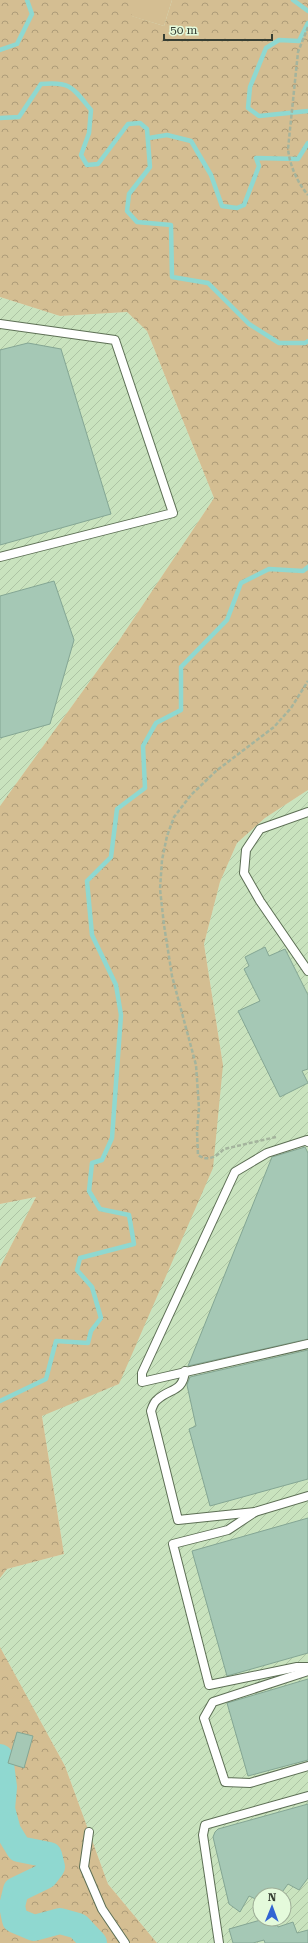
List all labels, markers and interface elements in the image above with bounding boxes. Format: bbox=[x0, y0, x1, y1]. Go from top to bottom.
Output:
scale bar bbox=[164, 16, 272, 42]
text: 50 m bbox=[170, 23, 197, 37]
north arrow bbox=[252, 1887, 292, 1927]
text: N bbox=[268, 1891, 277, 1904]

